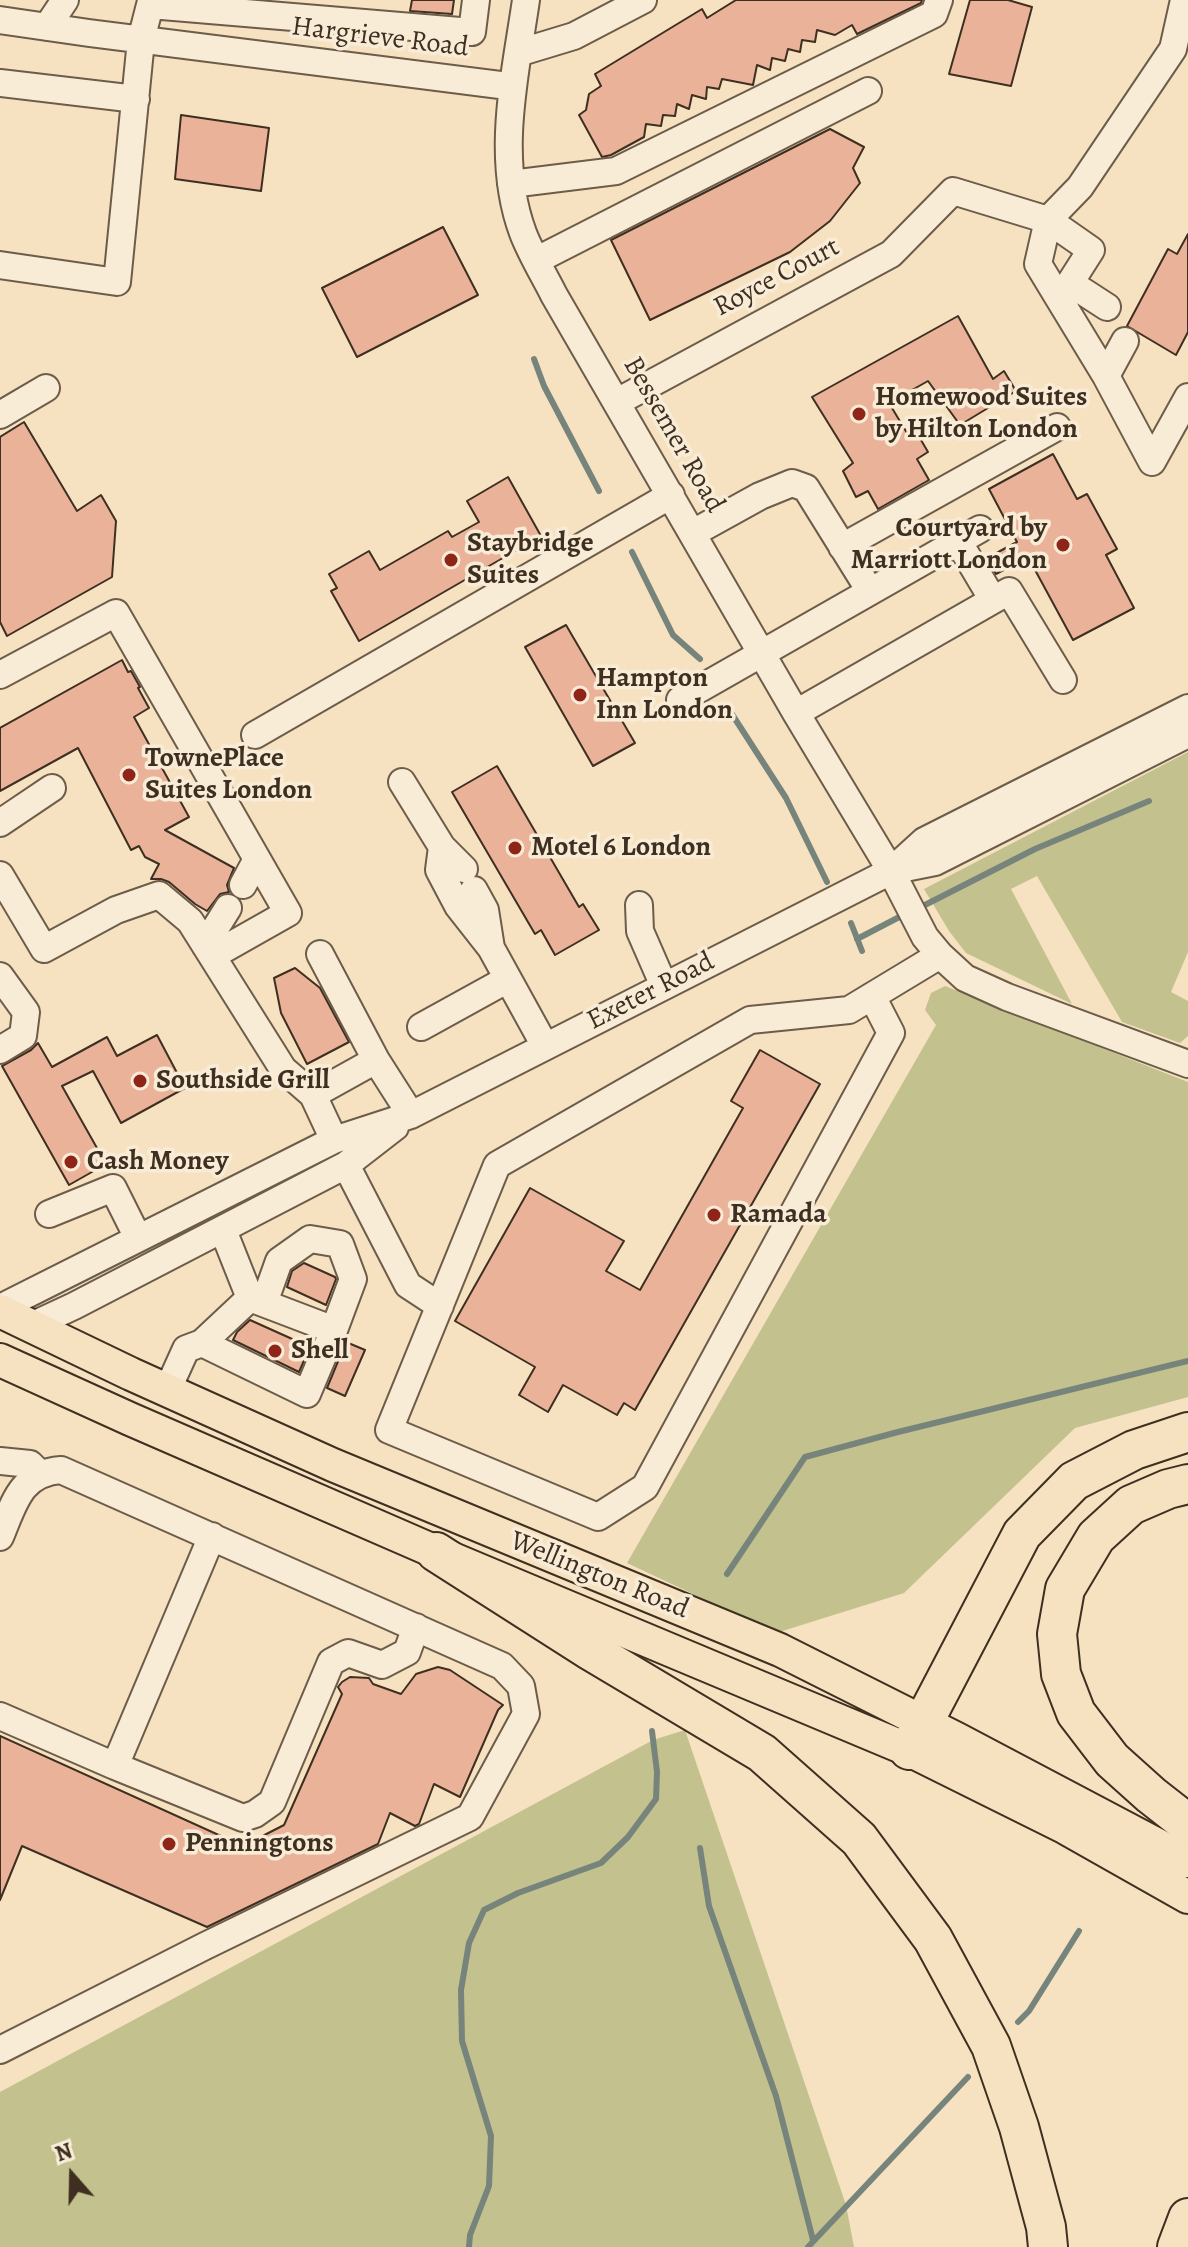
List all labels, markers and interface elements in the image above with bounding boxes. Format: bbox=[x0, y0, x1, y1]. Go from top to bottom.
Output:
street label: Hargrieve Road bbox=[290, 10, 470, 66]
street label: Royce Court bbox=[708, 231, 846, 325]
street label: Bessemer Road bbox=[615, 351, 731, 519]
place label: Homewood Suites by Hilton London bbox=[875, 381, 1087, 447]
marker: Homewood Suites by Hilton London bbox=[850, 405, 868, 423]
place label: Courtyard by Marriott London bbox=[851, 512, 1047, 578]
place label: Staybridge Suites bbox=[467, 527, 594, 593]
marker: Courtyard by Marriott London bbox=[1054, 536, 1072, 554]
marker: Staybridge Suites bbox=[442, 551, 460, 569]
place label: Hampton Inn London bbox=[596, 662, 733, 728]
marker: Hampton Inn London bbox=[571, 686, 589, 704]
place label: TownePlace Suites London bbox=[145, 742, 312, 808]
marker: TownePlace Suites London bbox=[120, 766, 138, 784]
place label: Motel 6 London bbox=[531, 831, 711, 865]
marker: Motel 6 London bbox=[506, 839, 524, 857]
street label: Exeter Road bbox=[582, 946, 720, 1038]
place label: Southside Grill bbox=[156, 1064, 330, 1098]
marker: Southside Grill bbox=[131, 1072, 149, 1090]
place label: Cash Money bbox=[87, 1145, 228, 1179]
marker: Cash Money bbox=[62, 1153, 80, 1171]
place label: Ramada bbox=[730, 1198, 827, 1232]
marker: Ramada bbox=[705, 1206, 723, 1224]
place label: Shell bbox=[291, 1334, 349, 1368]
marker: Shell bbox=[266, 1342, 284, 1360]
street label: Wellington Road bbox=[505, 1525, 693, 1627]
place label: Penningtons bbox=[185, 1827, 334, 1861]
marker: Penningtons bbox=[160, 1835, 178, 1853]
north arrow bbox=[32, 2135, 112, 2215]
text: N bbox=[51, 2136, 76, 2169]

